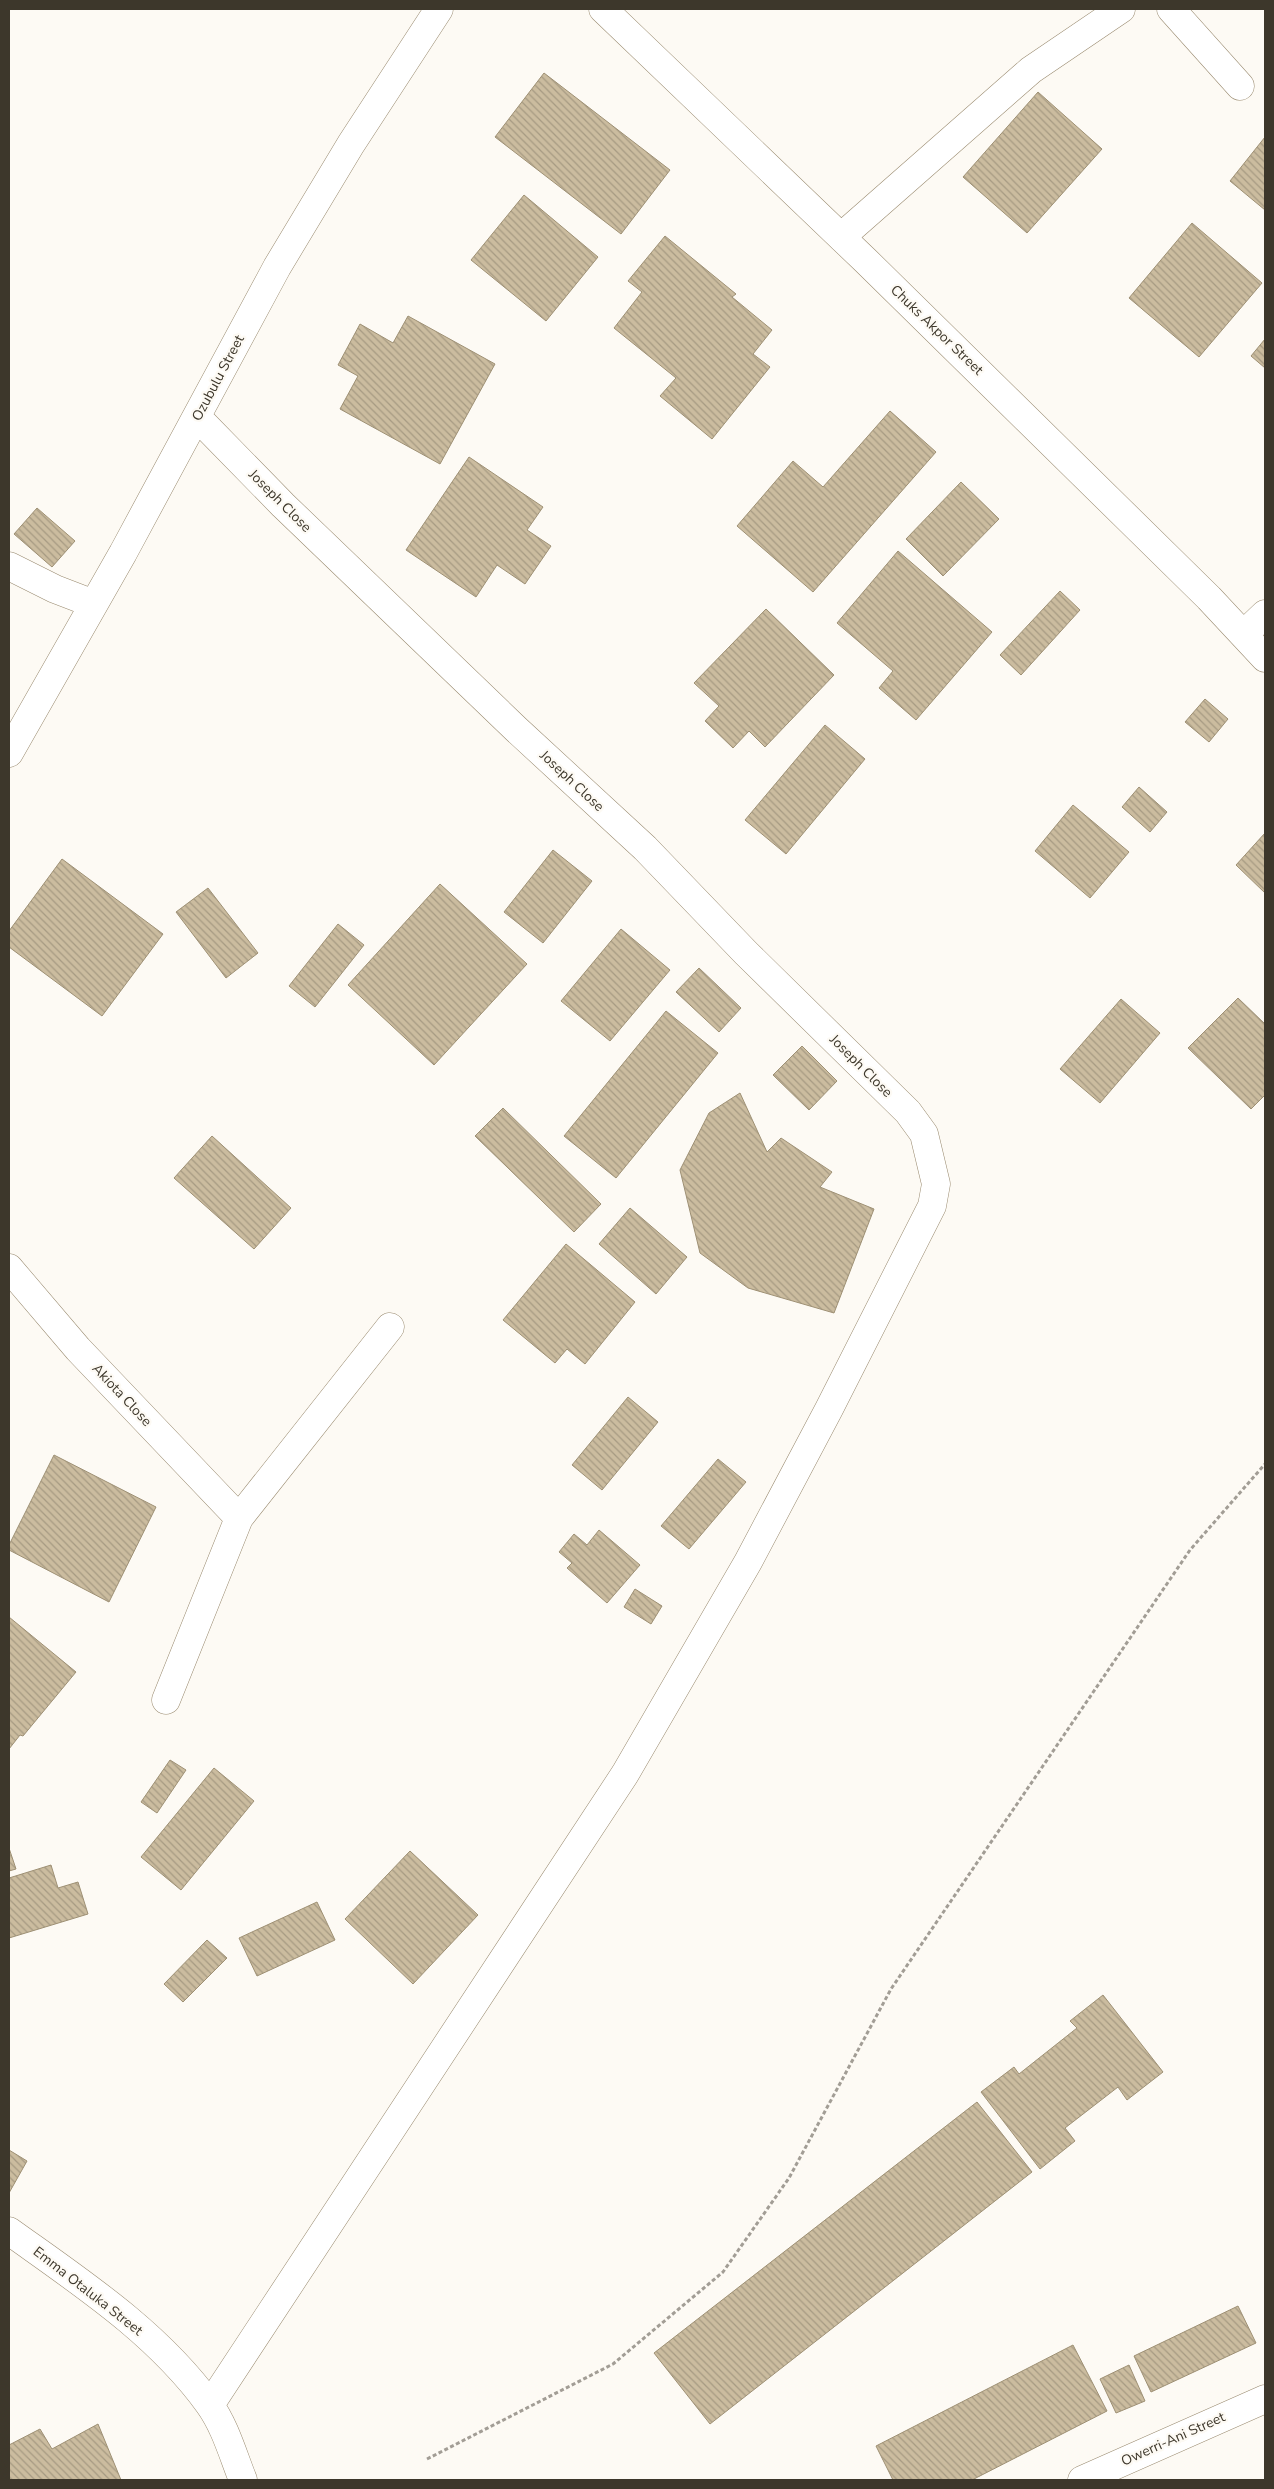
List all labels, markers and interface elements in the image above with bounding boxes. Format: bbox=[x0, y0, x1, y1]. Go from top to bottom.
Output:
street label: Chuks Akpor Street bbox=[886, 281, 988, 379]
street label: Ozubulu Street bbox=[187, 332, 249, 424]
street label: Joseph Close bbox=[244, 465, 316, 537]
street label: Joseph Close bbox=[535, 746, 608, 816]
street label: Joseph Close bbox=[825, 1030, 897, 1102]
street label: Akiota Close bbox=[88, 1359, 156, 1431]
street label: Emma Otaluka Street bbox=[29, 2242, 147, 2340]
street label: Owerri-Ani Street bbox=[1118, 2408, 1228, 2470]

